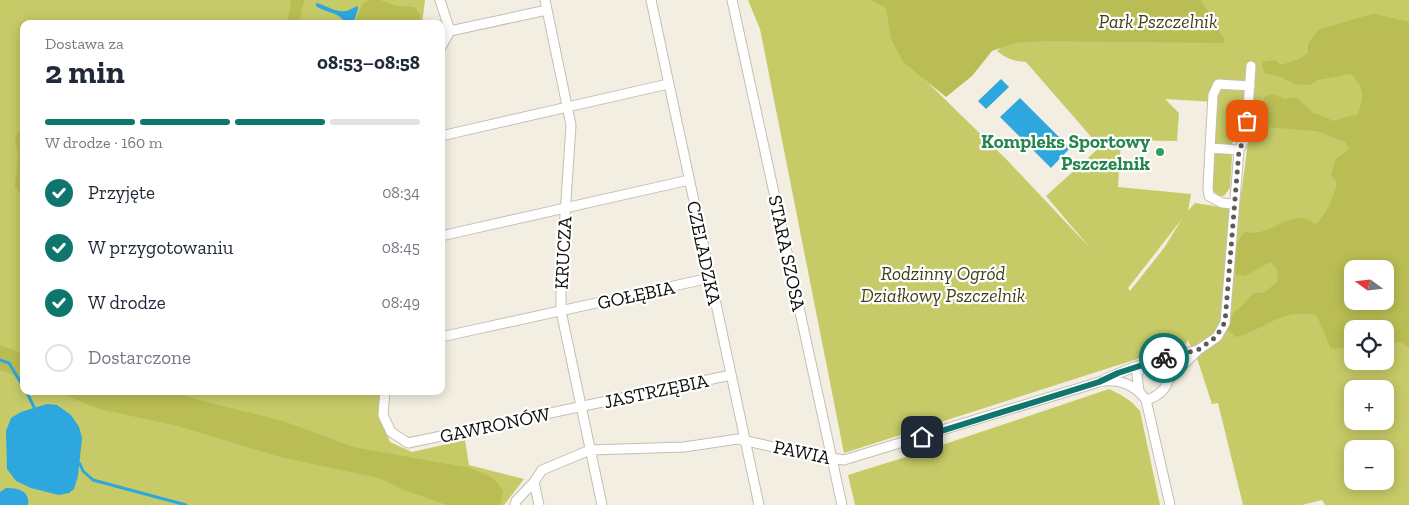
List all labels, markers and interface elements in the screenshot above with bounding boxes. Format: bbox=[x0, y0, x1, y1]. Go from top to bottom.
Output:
park label: Park Pszczelnik bbox=[1099, 10, 1217, 33]
text: Dostawa za bbox=[45, 34, 124, 53]
text: 08:53–08:58 bbox=[317, 51, 420, 74]
text: 2 min bbox=[45, 53, 125, 91]
pin bbox=[1226, 100, 1268, 142]
icon: bag bbox=[1233, 107, 1261, 135]
place label: Kompleks Sportowy Pszczelnik bbox=[981, 130, 1150, 175]
text: W drodze · 160 m bbox=[45, 133, 163, 152]
marker: Kompleks Sportowy Pszczelnik bbox=[1154, 146, 1166, 158]
icon: check bbox=[45, 179, 73, 207]
text: Przyjęte bbox=[88, 181, 155, 204]
text: 08:34 bbox=[382, 183, 420, 202]
street label: STARA SZOSA bbox=[764, 193, 811, 314]
street label: CZELADZKA bbox=[682, 199, 726, 308]
street label: KRUCZA bbox=[550, 215, 576, 290]
icon: check bbox=[45, 234, 73, 262]
text: W przygotowaniu bbox=[88, 236, 233, 259]
text: 08:45 bbox=[382, 238, 420, 257]
north arrow bbox=[1344, 260, 1394, 310]
map controls bbox=[1344, 260, 1394, 490]
park label: Rodzinny Ogród Działkowy Pszczelnik bbox=[861, 262, 1025, 307]
street label: GOŁĘBIA bbox=[595, 275, 677, 314]
icon: check bbox=[45, 289, 73, 317]
text: W drodze bbox=[88, 291, 166, 314]
text: 08:49 bbox=[381, 293, 420, 312]
button: locate bbox=[1344, 320, 1394, 370]
courier bbox=[1139, 333, 1189, 383]
icon: bike bbox=[1150, 344, 1178, 372]
text: Dostarczone bbox=[88, 346, 191, 369]
street label: JASTRZĘBIA bbox=[602, 369, 711, 413]
button: + bbox=[1344, 380, 1394, 430]
street label: GAWRONÓW bbox=[438, 402, 552, 448]
pin bbox=[901, 416, 943, 458]
icon: home bbox=[908, 423, 936, 451]
street label: PAWIA bbox=[772, 435, 833, 469]
button: − bbox=[1344, 440, 1394, 490]

